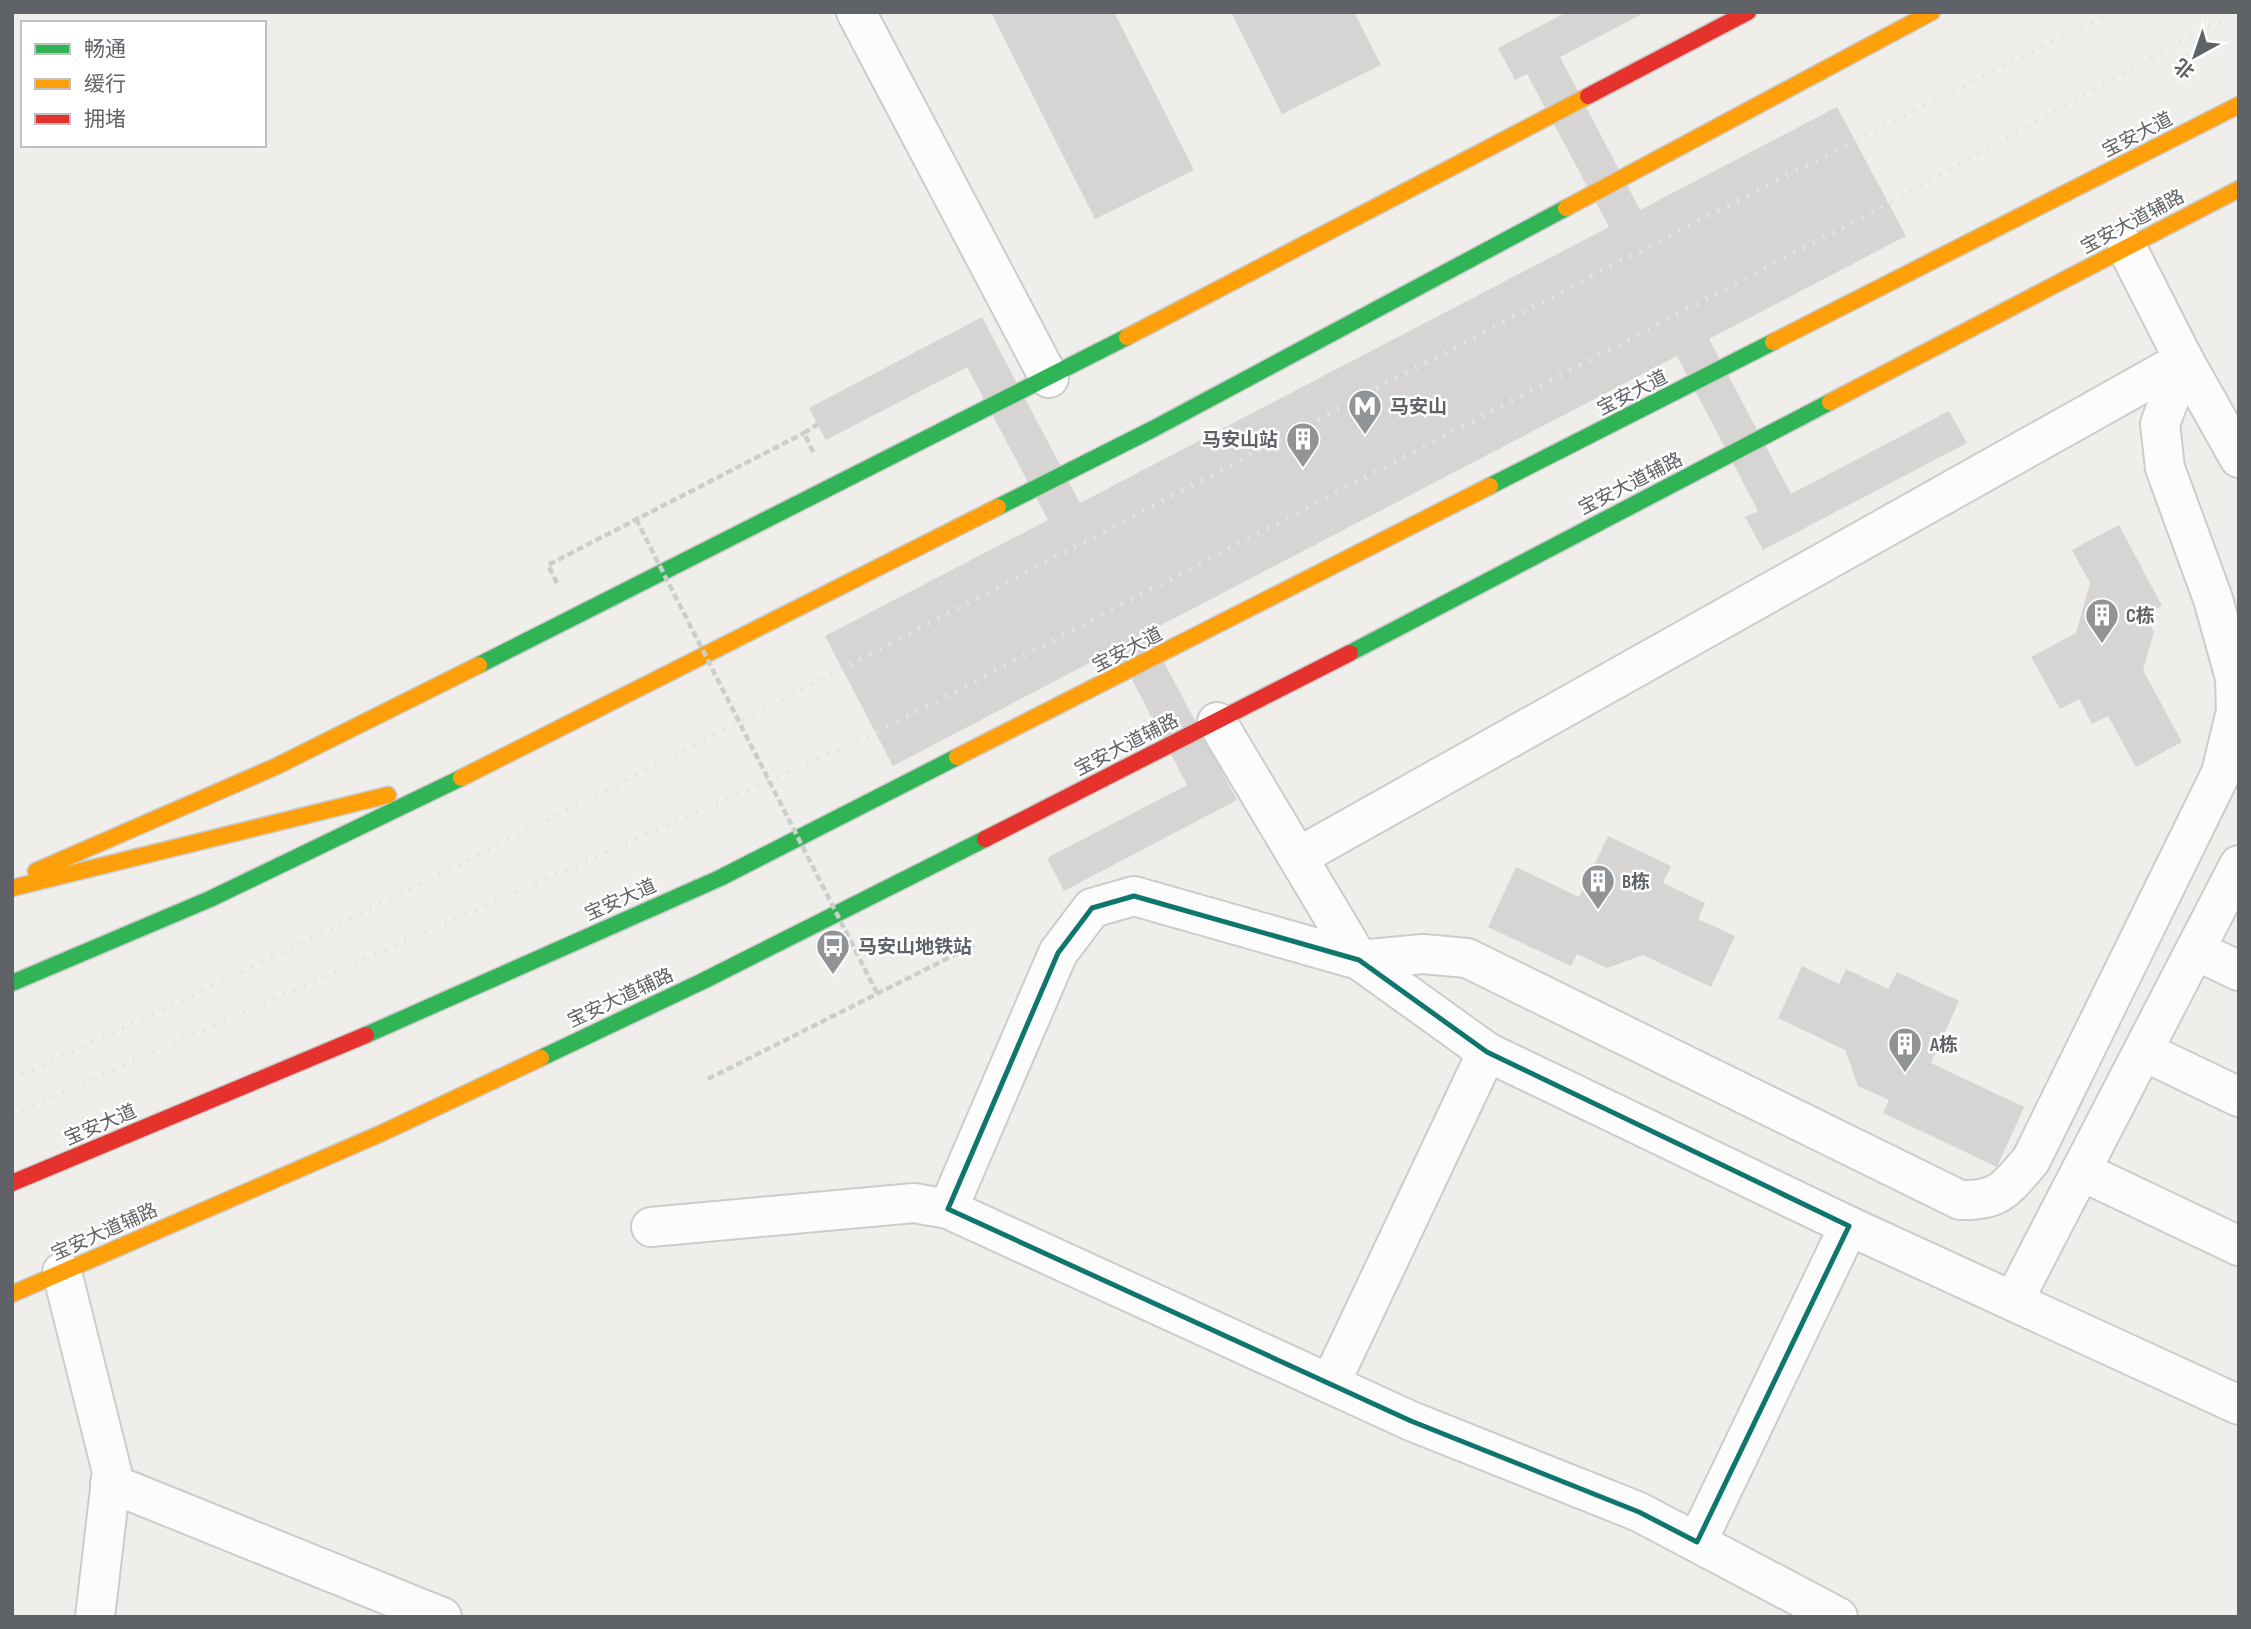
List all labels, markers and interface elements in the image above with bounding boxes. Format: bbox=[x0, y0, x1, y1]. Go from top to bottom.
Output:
legend bbox=[21, 21, 266, 147]
north arrow bbox=[2160, 21, 2230, 91]
text: 畅通 bbox=[84, 37, 126, 62]
text: 北 bbox=[2170, 53, 2200, 83]
text: 缓行 bbox=[84, 72, 126, 97]
text: 拥堵 bbox=[84, 107, 126, 132]
street label: 宝安大道 bbox=[2099, 108, 2177, 163]
street label: 宝安大道辅路 bbox=[2077, 185, 2188, 259]
street label: 宝安大道 bbox=[1594, 366, 1672, 421]
metro station icon: 马安山 bbox=[1346, 387, 1384, 436]
place label: 马安山 bbox=[1390, 396, 1447, 419]
building icon: 马安山站 bbox=[1284, 420, 1322, 469]
place label: 马安山站 bbox=[1202, 429, 1278, 452]
street label: 宝安大道辅路 bbox=[1575, 448, 1687, 520]
building icon: C栋 bbox=[2083, 596, 2121, 645]
place label: C栋 bbox=[2126, 605, 2155, 628]
street label: 宝安大道 bbox=[1089, 623, 1167, 678]
street label: 宝安大道辅路 bbox=[1071, 709, 1183, 781]
building icon: B栋 bbox=[1579, 862, 1617, 911]
place label: B栋 bbox=[1622, 871, 1650, 894]
street label: 宝安大道 bbox=[581, 874, 660, 926]
bus stop icon: 马安山地铁站 bbox=[814, 927, 852, 976]
place label: 马安山地铁站 bbox=[858, 936, 972, 959]
street label: 宝安大道辅路 bbox=[564, 964, 677, 1033]
building icon: A栋 bbox=[1886, 1025, 1924, 1074]
place label: A栋 bbox=[1929, 1034, 1958, 1057]
street label: 宝安大道 bbox=[61, 1100, 140, 1151]
street label: 宝安大道辅路 bbox=[48, 1199, 161, 1266]

